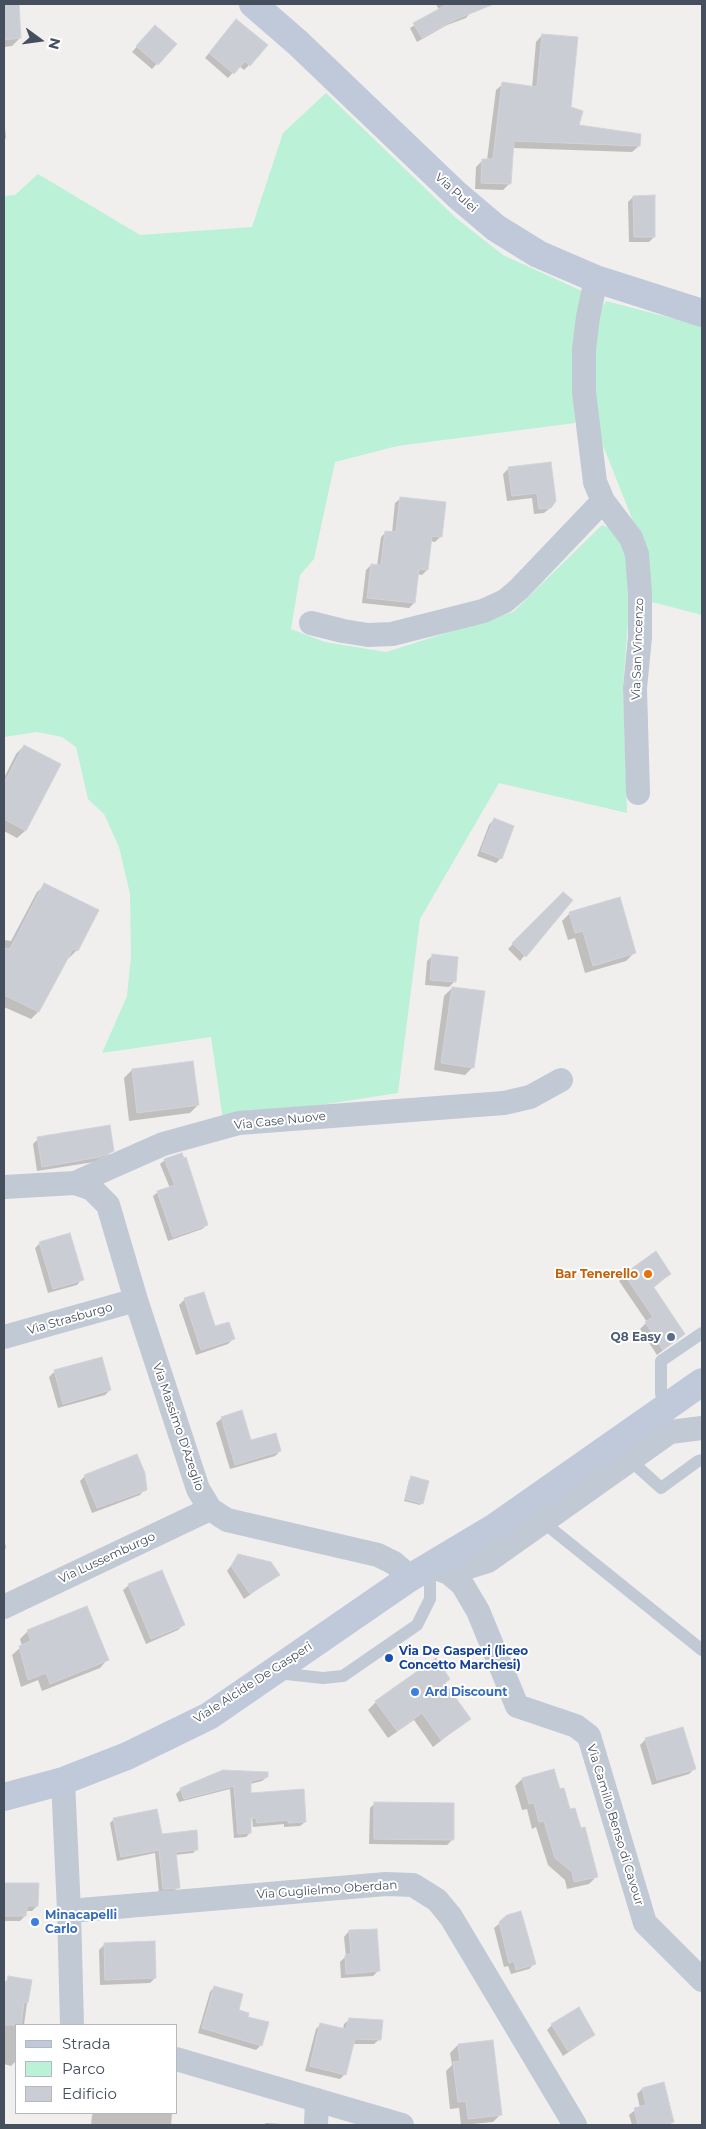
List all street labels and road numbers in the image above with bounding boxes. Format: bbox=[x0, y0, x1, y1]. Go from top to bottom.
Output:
street label: Via Pulei bbox=[432, 170, 480, 216]
street label: Via San Vincenzo bbox=[629, 598, 647, 700]
street label: Via Case Nuove bbox=[233, 1109, 327, 1133]
street label: Via Strasburgo bbox=[26, 1300, 114, 1338]
street label: Via Massimo D'Azeglio bbox=[149, 1361, 207, 1493]
street label: Via Lussemburgo bbox=[56, 1529, 158, 1587]
street label: Viale Alcide De Gasperi bbox=[191, 1639, 315, 1727]
street label: Via Camillo Benso di Cavour bbox=[584, 1743, 646, 1907]
street label: Via Guglielmo Oberdan bbox=[256, 1878, 398, 1902]

